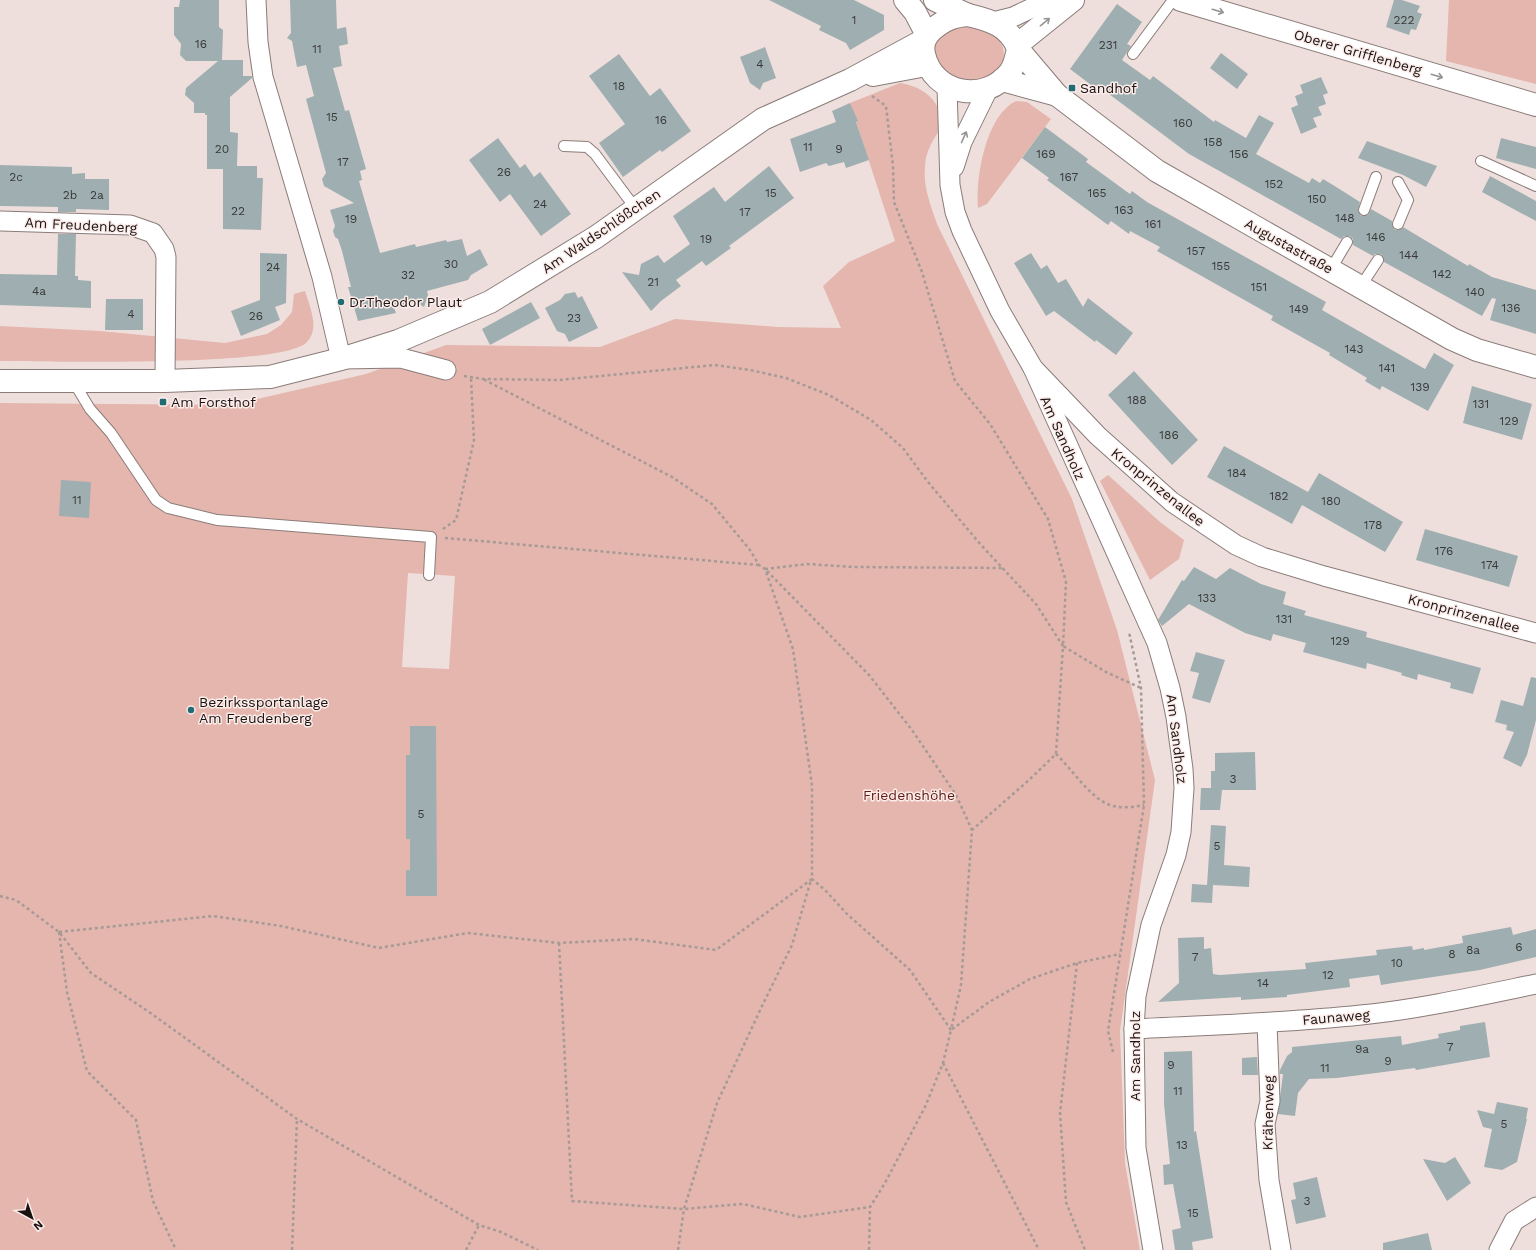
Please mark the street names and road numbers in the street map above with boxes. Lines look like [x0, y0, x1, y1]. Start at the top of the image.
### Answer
street label: Oberer Grifflenberg [1292, 26, 1424, 78]
street label: Am Waldschlößchen [539, 185, 663, 277]
street label: Am Freudenberg [24, 214, 138, 236]
street label: Augustastraße [1242, 215, 1336, 277]
street label: Am Sandholz [1037, 393, 1089, 483]
street label: Kronprinzenallee [1108, 444, 1208, 530]
street label: Kronprinzenallee [1406, 590, 1522, 636]
street label: Am Sandholz [1164, 693, 1190, 785]
street label: Faunaweg [1302, 1006, 1371, 1028]
street label: Am Sandholz [1127, 1011, 1143, 1101]
street label: Krähenweg [1259, 1075, 1277, 1151]

